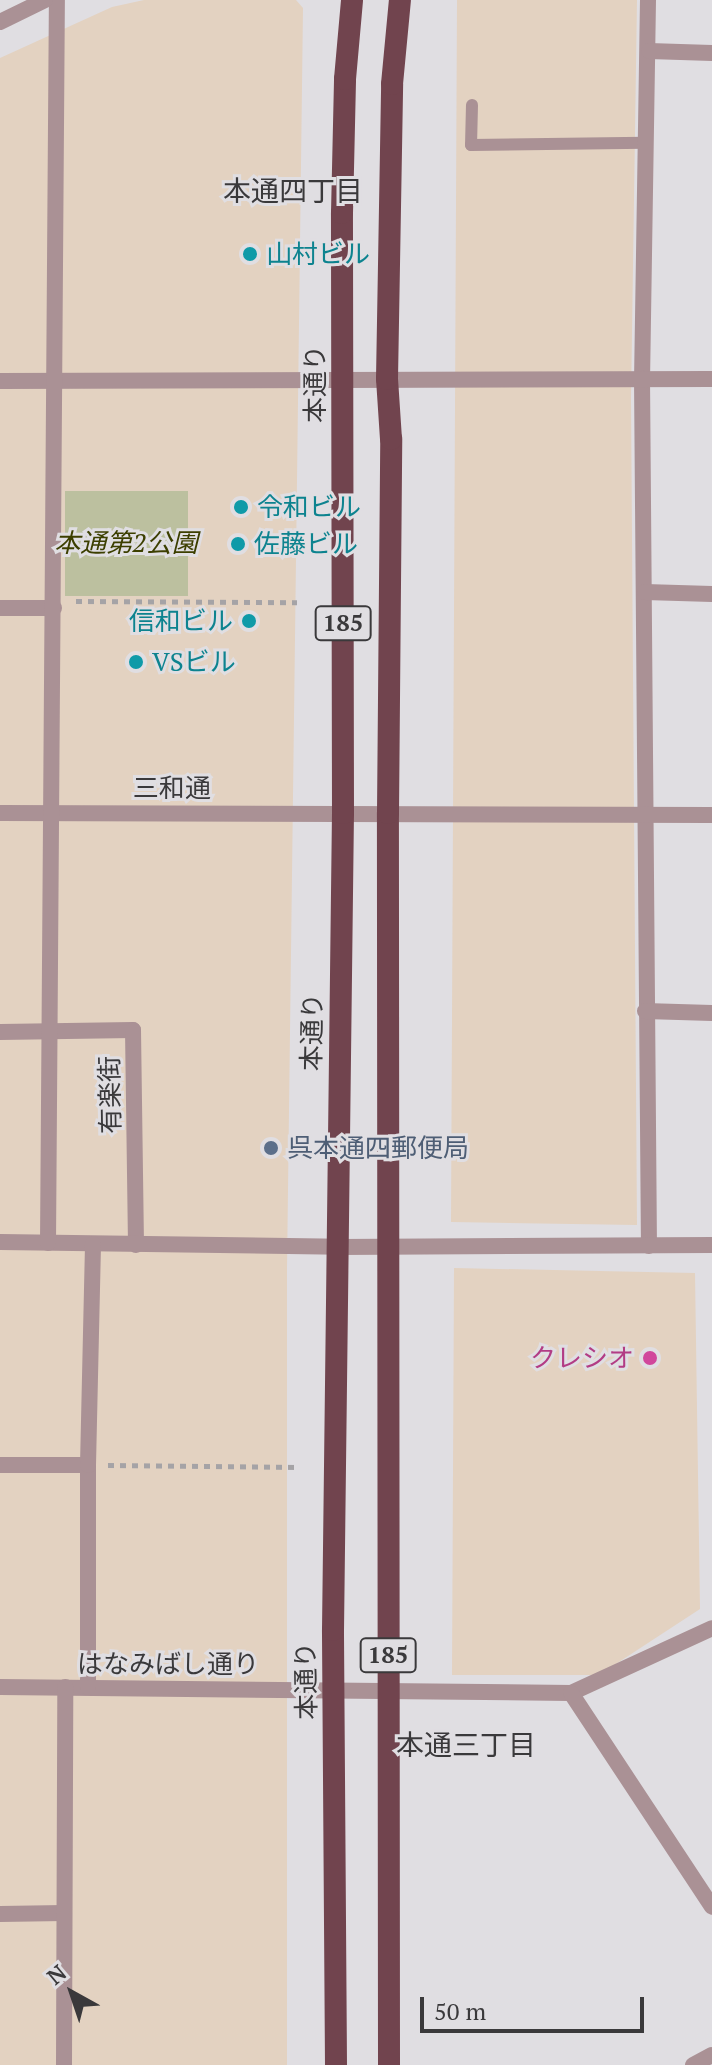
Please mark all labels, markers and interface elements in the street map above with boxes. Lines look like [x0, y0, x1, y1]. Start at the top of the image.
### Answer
district label: 本通四丁目 [223, 174, 363, 208]
place label: 山村ビル [266, 238, 370, 270]
marker: 山村ビル [241, 245, 259, 263]
street label: 本通り [299, 345, 331, 423]
place label: 令和ビル [257, 491, 361, 523]
marker: 令和ビル [232, 498, 250, 516]
park label: 本通第2公園 [54, 527, 198, 559]
place label: 佐藤ビル [254, 528, 358, 560]
marker: 佐藤ビル [229, 535, 247, 553]
road number: 185 [313, 603, 373, 643]
place label: 信和ビル [129, 605, 233, 637]
marker: 信和ビル [240, 612, 258, 630]
place label: VSビル [152, 646, 236, 678]
marker: VSビル [127, 653, 145, 671]
street label: 三和通 [133, 772, 211, 804]
street label: 本通り [296, 993, 328, 1071]
street label: 有楽街 [94, 1056, 126, 1134]
place label: 呉本通四郵便局 [287, 1132, 469, 1164]
marker: 呉本通四郵便局 [262, 1139, 280, 1157]
place label: クレシオ [530, 1342, 634, 1374]
marker: クレシオ [641, 1349, 659, 1367]
road number: 185 [358, 1635, 418, 1675]
street label: 本通り [290, 1642, 322, 1720]
street label: はなみばし通り [77, 1648, 259, 1680]
district label: 本通三丁目 [396, 1728, 536, 1762]
north arrow [32, 1953, 112, 2033]
text: N [41, 1958, 72, 1991]
scale bar [424, 1981, 648, 2031]
text: 50 m [434, 1995, 486, 2027]

